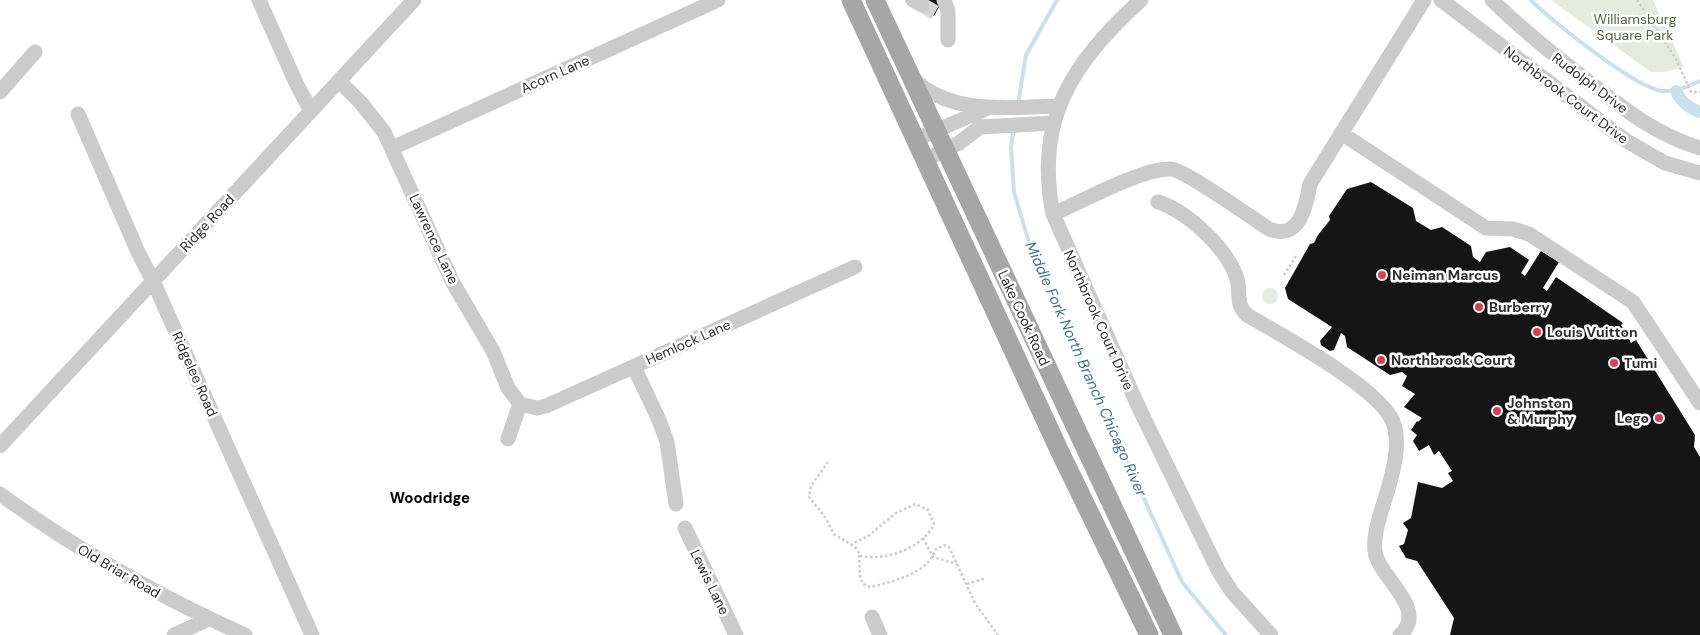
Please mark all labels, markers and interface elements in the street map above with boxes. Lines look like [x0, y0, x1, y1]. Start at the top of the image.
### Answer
park label: Williamsburg Square Park [1593, 10, 1677, 44]
street label: Northbrook Court Drive [1500, 42, 1632, 148]
street label: Rudolph Drive [1549, 49, 1631, 117]
street label: Acorn Lane [518, 51, 592, 97]
street label: Ridge Road [176, 190, 238, 256]
street label: Lawrence Lane [405, 191, 463, 287]
water label: Middle Fork North Branch Chicago River [1021, 238, 1152, 500]
street label: Northbrook Court Drive [1060, 247, 1138, 393]
place label: Neiman Marcus [1392, 266, 1499, 284]
street label: Lake Cook Road [994, 267, 1054, 369]
marker: Neiman Marcus [1376, 269, 1388, 281]
place label: Burberry [1489, 298, 1550, 316]
marker: Burberry [1473, 301, 1485, 313]
street label: Hemlock Lane [643, 315, 733, 369]
place label: Louis Vuitton [1547, 323, 1638, 341]
marker: Louis Vuitton [1531, 326, 1543, 338]
street label: Ridgelee Road [168, 329, 222, 419]
place label: Northbrook Court [1391, 351, 1513, 369]
marker: Northbrook Court [1375, 354, 1387, 366]
place label: Tumi [1624, 354, 1657, 372]
marker: Tumi [1608, 357, 1620, 369]
place label: Johnston & Murphy [1507, 394, 1575, 428]
marker: Johnston & Murphy [1491, 405, 1503, 417]
place label: Lego [1617, 409, 1649, 427]
marker: Lego [1653, 412, 1665, 424]
district label: Woodridge [390, 488, 470, 508]
street label: Old Briar Road [74, 540, 164, 602]
street label: Lewis Lane [686, 546, 734, 618]

